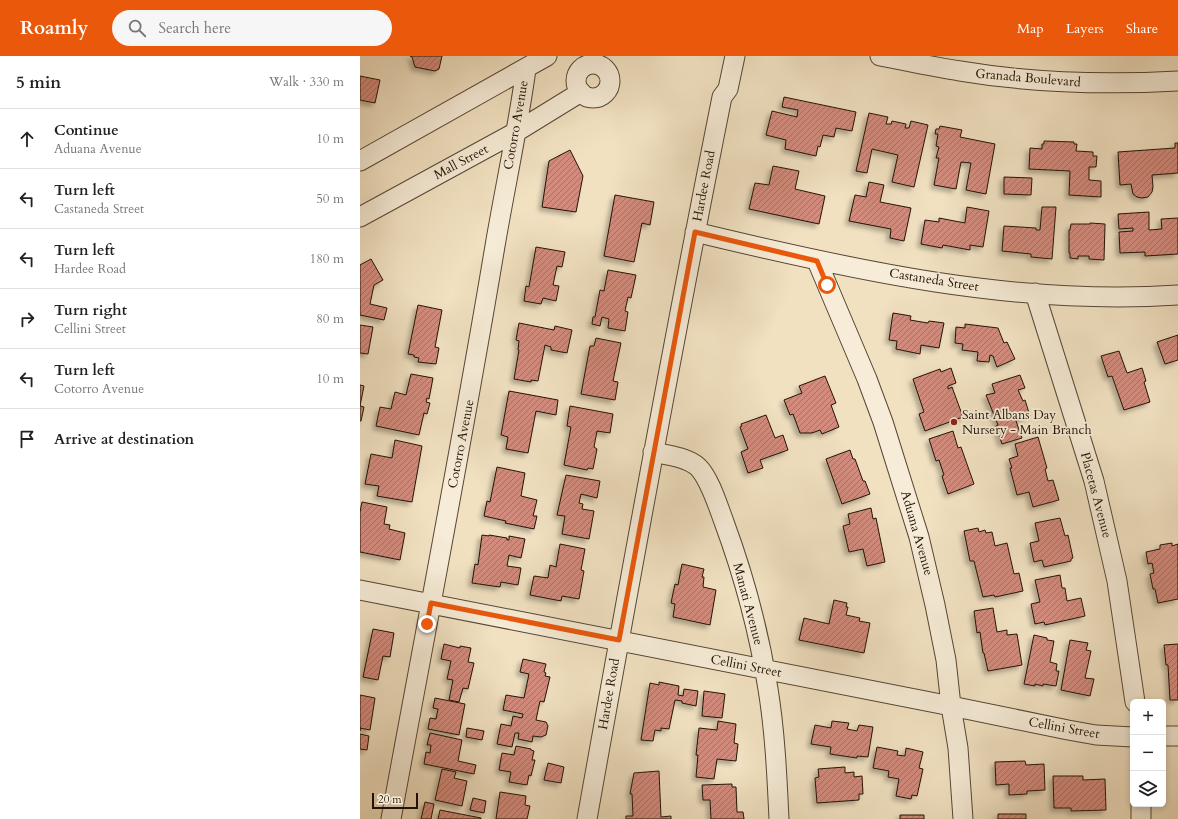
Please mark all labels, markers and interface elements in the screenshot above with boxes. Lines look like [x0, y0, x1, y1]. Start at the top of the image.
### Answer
search box [112, 10, 392, 46]
text: Roamly [20, 15, 88, 41]
icon: search [126, 17, 148, 39]
text: Search here [158, 18, 231, 38]
text: Map [1017, 19, 1044, 38]
text: Layers [1066, 19, 1104, 38]
text: Share [1126, 19, 1158, 38]
street label: Granada Boulevard [975, 64, 1082, 92]
text: 5 min [16, 71, 61, 94]
text: Walk · 330 m [269, 73, 344, 91]
street label: Cotorro Avenue [499, 79, 533, 171]
text: Continue [54, 120, 119, 140]
icon: ahead [16, 128, 38, 150]
text: 10 m [316, 130, 344, 148]
text: Aduana Avenue [54, 140, 142, 158]
street label: Mall Street [431, 140, 491, 184]
street label: Hardee Road [688, 149, 720, 223]
text: Turn left [54, 180, 115, 200]
icon: left [16, 188, 38, 210]
text: 50 m [316, 190, 344, 208]
text: Castaneda Street [54, 200, 144, 218]
text: Turn left [54, 240, 115, 260]
icon: left [16, 248, 38, 270]
text: 180 m [310, 250, 344, 268]
text: Hardee Road [54, 260, 126, 278]
street label: Castaneda Street [888, 264, 980, 296]
route start [818, 276, 836, 294]
text: Turn right [54, 300, 127, 320]
icon: right [16, 308, 38, 330]
text: 80 m [316, 310, 344, 328]
text: Cellini Street [54, 320, 126, 338]
text: Turn left [54, 360, 115, 380]
icon: left [16, 368, 38, 390]
text: 10 m [316, 370, 344, 388]
text: Cotorro Avenue [54, 380, 144, 398]
street label: Cotorro Avenue [444, 398, 478, 490]
place label: Saint Albans Day Nursery - Main Branch [962, 406, 1092, 439]
marker: Saint Albans Day Nursery - Main Branch [949, 417, 959, 427]
icon: arrive [16, 428, 38, 450]
text: Arrive at destination [54, 429, 194, 449]
street label: Placetas Avenue [1076, 450, 1116, 540]
street label: Aduana Avenue [896, 488, 938, 578]
street label: Manati Avenue [728, 561, 768, 647]
route end [418, 615, 436, 633]
street label: Cellini Street [709, 650, 783, 682]
street label: Hardee Road [594, 657, 624, 731]
map controls [1130, 699, 1166, 807]
button: + [1130, 699, 1166, 735]
street label: Cellini Street [1027, 713, 1101, 743]
button: − [1130, 735, 1166, 771]
button: layers [1130, 771, 1166, 807]
scale bar [372, 791, 418, 810]
text: 20 m [378, 792, 402, 807]

